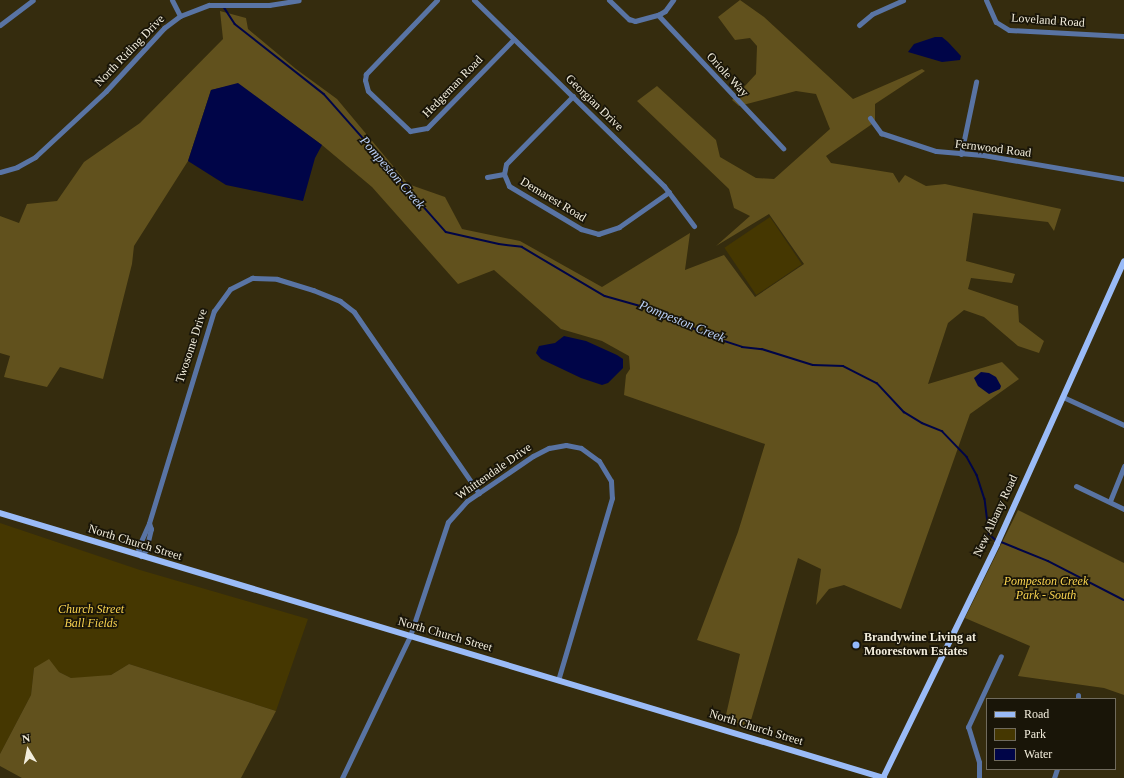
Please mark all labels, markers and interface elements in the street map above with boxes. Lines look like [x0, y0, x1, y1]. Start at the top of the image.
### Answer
street label: Loveland Road [1011, 11, 1085, 31]
street label: North Riding Drive [92, 12, 168, 90]
street label: Oriole Way [703, 50, 751, 100]
street label: Hedgeman Road [420, 53, 486, 121]
street label: Georgian Drive [562, 72, 626, 134]
water label: Pompeston Creek [356, 133, 428, 213]
street label: Fernwood Road [954, 137, 1032, 161]
street label: Demarest Road [517, 175, 589, 225]
water label: Pompeston Creek [637, 298, 727, 346]
street label: Twosome Drive [173, 307, 211, 385]
street label: Whittendale Drive [453, 441, 535, 503]
street label: New Albany Road [971, 472, 1021, 560]
street label: North Church Street [86, 522, 184, 564]
park label: Pompeston Creek Park - South [1004, 575, 1088, 603]
park label: Church Street Ball Fields [58, 603, 124, 631]
street label: North Church Street [396, 615, 494, 655]
place label: Brandywine Living at Moorestown Estates [864, 631, 976, 659]
marker: Brandywine Living at Moorestown Estates [851, 640, 861, 650]
legend [986, 698, 1116, 770]
street label: North Church Street [707, 707, 805, 749]
text: Road [1024, 707, 1049, 721]
text: Park [1024, 727, 1046, 741]
north arrow [8, 730, 48, 770]
text: N [21, 732, 31, 745]
text: Water [1024, 747, 1052, 761]

